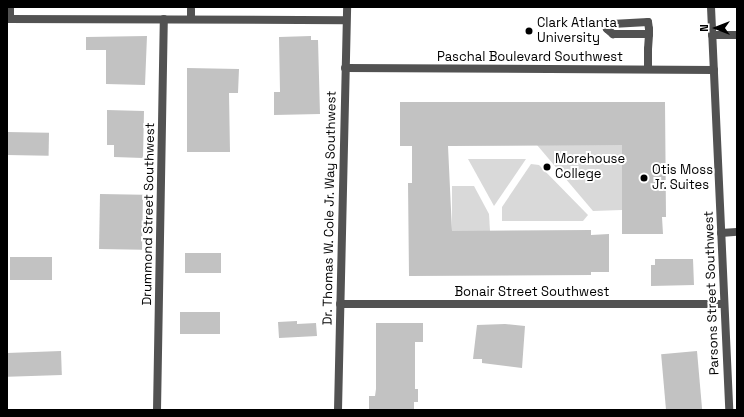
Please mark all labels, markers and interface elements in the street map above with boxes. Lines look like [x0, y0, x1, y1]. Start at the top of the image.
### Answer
north arrow [696, 8, 736, 48]
place label: Clark Atlanta University [537, 16, 617, 47]
text: N [697, 24, 711, 32]
marker: Clark Atlanta University [524, 26, 534, 36]
street label: Paschal Boulevard Southwest [437, 49, 623, 65]
street label: Dr. Thomas W. Cole Jr. Way Southwest [320, 90, 340, 326]
street label: Drummond Street Southwest [140, 122, 158, 306]
place label: Morehouse College [555, 152, 625, 183]
marker: Morehouse College [542, 162, 552, 172]
place label: Otis Moss Jr. Suites [652, 163, 713, 194]
marker: Otis Moss Jr. Suites [639, 173, 649, 183]
street label: Parsons Street Southwest [701, 211, 723, 375]
street label: Bonair Street Southwest [454, 284, 610, 300]

